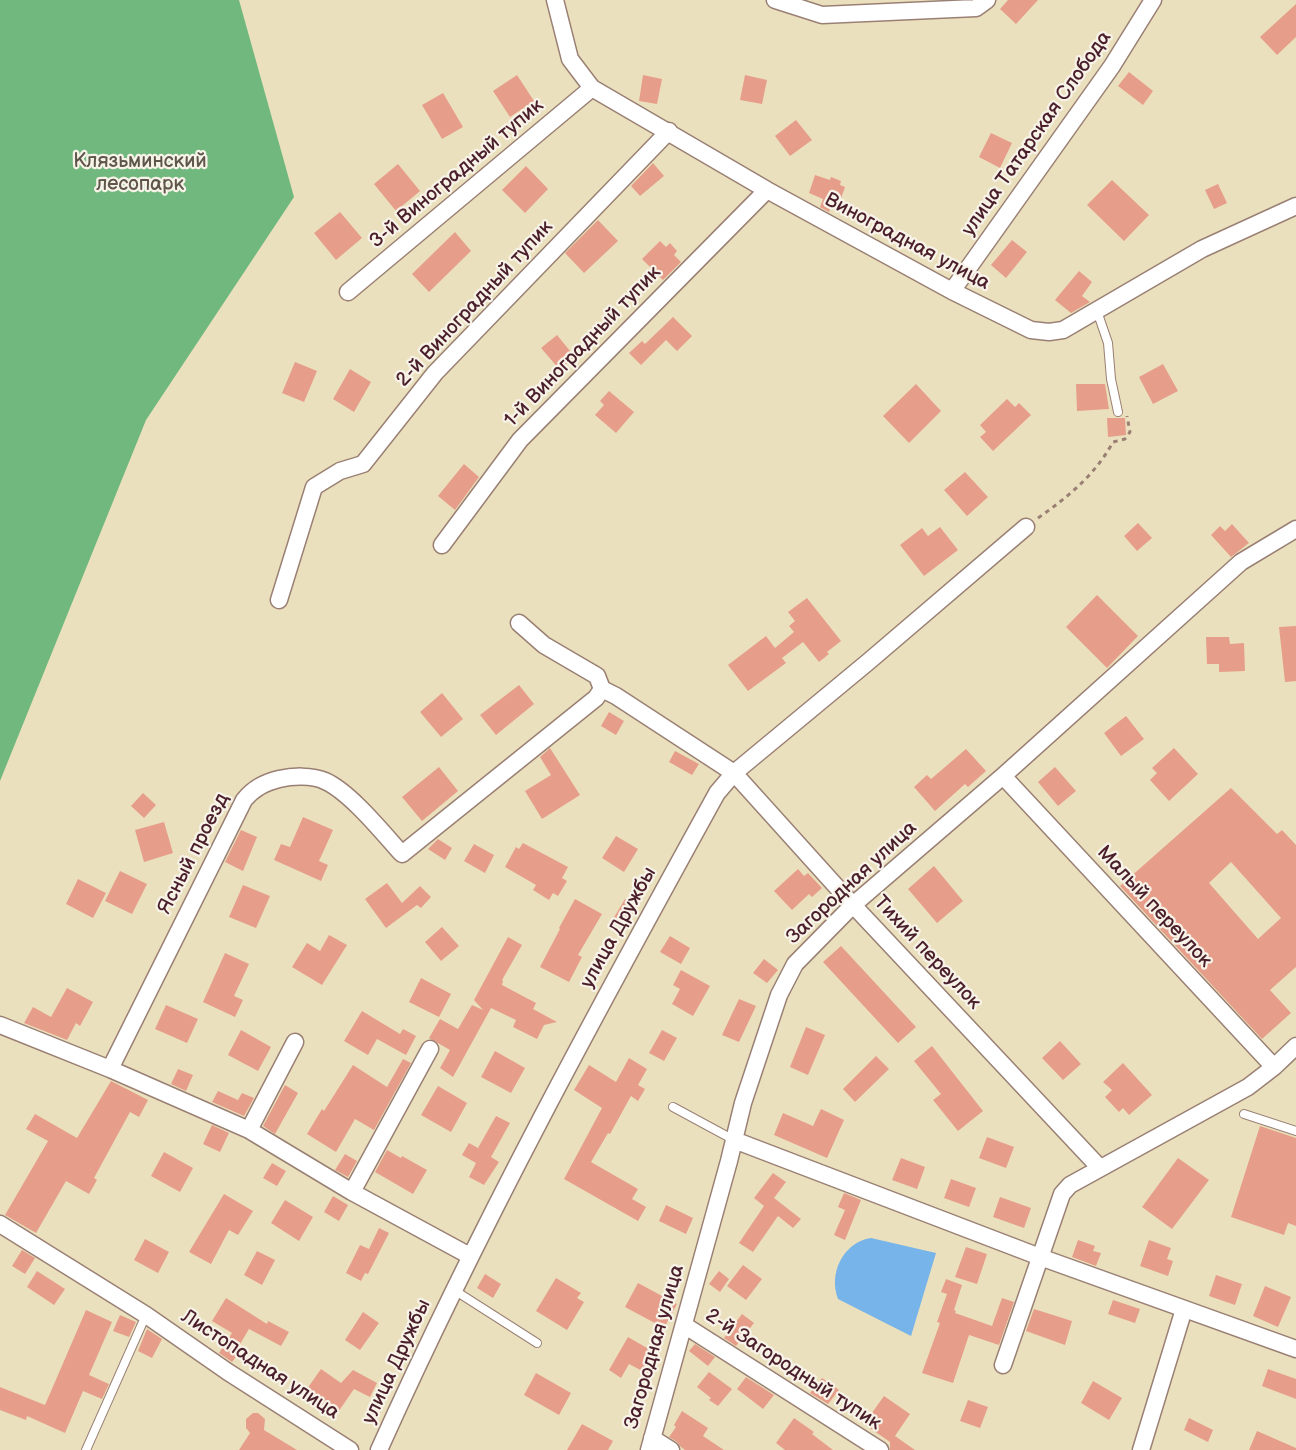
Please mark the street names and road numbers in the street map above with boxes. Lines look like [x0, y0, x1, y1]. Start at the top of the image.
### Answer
street label: улица Татарская Слобода [957, 27, 1117, 241]
street label: 3-й Виноградный тупик [365, 94, 549, 254]
street label: Виноградная улица [820, 188, 994, 296]
street label: 2-й Виноградный тупик [392, 216, 558, 392]
street label: 1-й Виноградный тупик [500, 261, 666, 433]
street label: Ясный проезд [153, 789, 235, 919]
street label: Загородная улица [782, 816, 922, 950]
street label: Малый переулок [1091, 841, 1217, 973]
street label: улица Дружбы [576, 863, 662, 993]
street label: Тихий переулок [868, 891, 986, 1015]
street label: Загородная улица [620, 1262, 690, 1432]
street label: улица Дружбы [358, 1296, 436, 1428]
street label: 2-й Загородный тупик [701, 1304, 885, 1436]
street label: Листопадная улица [176, 1305, 344, 1425]

